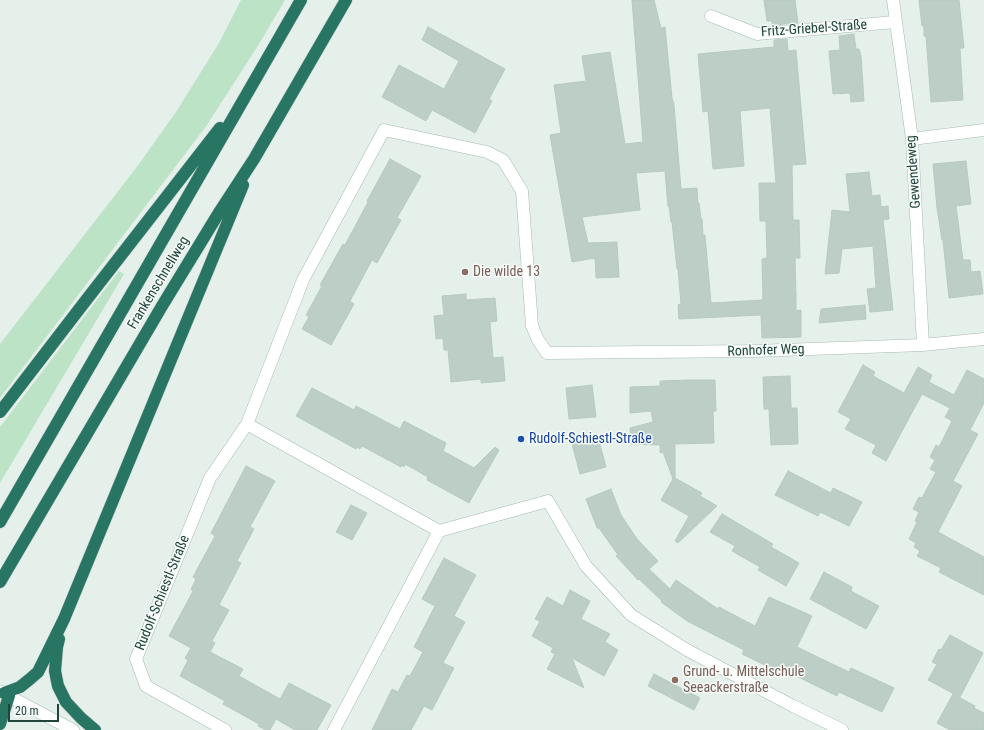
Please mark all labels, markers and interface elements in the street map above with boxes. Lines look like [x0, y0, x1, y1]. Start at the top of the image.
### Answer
street label: Fritz-Griebel-Straße [760, 17, 868, 41]
street label: Gewendeweg [903, 135, 925, 209]
street label: Frankenschnellweg [125, 233, 193, 333]
place label: Die wilde 13 [473, 264, 540, 280]
marker: Die wilde 13 [460, 267, 470, 277]
street label: Ronhofer Weg [727, 341, 805, 361]
place label: Rudolf-Schiestl-Straße [529, 431, 652, 447]
marker: Rudolf-Schiestl-Straße [516, 434, 526, 444]
street label: Rudolf-Schiestl-Straße [132, 533, 194, 653]
place label: Grund- u. Mittelschule Seeackerstraße [683, 664, 804, 696]
marker: Grund- u. Mittelschule Seeackerstraße [670, 675, 680, 685]
scale bar [10, 696, 61, 722]
text: 20 m [15, 704, 39, 718]

